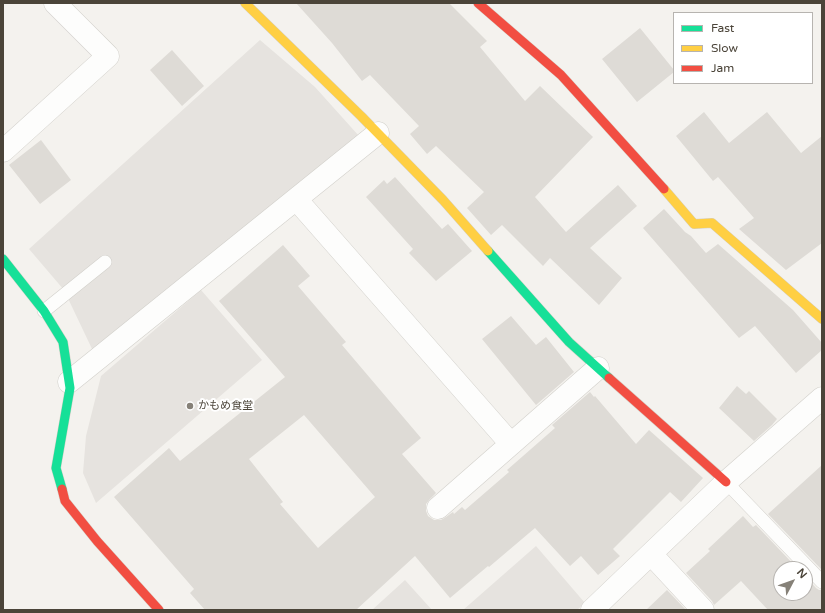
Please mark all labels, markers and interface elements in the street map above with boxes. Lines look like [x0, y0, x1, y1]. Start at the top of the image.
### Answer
legend [673, 12, 813, 84]
text: Fast [711, 21, 734, 35]
text: Slow [711, 41, 738, 55]
text: Jam [711, 61, 734, 75]
place label: かもめ食堂 [198, 399, 253, 413]
marker: かもめ食堂 [185, 401, 195, 411]
north arrow [773, 561, 813, 601]
text: N [794, 566, 809, 581]

